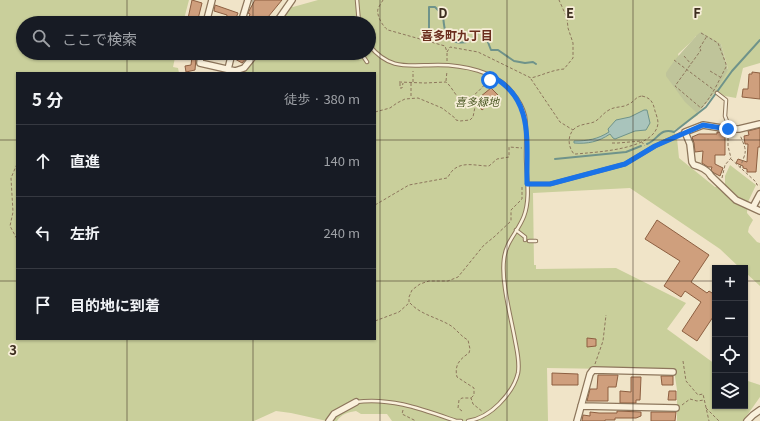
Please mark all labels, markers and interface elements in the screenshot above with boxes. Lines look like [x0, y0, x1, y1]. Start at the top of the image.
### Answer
text: D [438, 3, 448, 22]
text: E [566, 3, 574, 22]
text: F [693, 3, 701, 22]
search box [16, 16, 376, 60]
district label: 喜多町九丁目 [421, 26, 493, 43]
icon: search [30, 27, 52, 49]
text: ここで検索 [62, 28, 137, 49]
route start [481, 71, 499, 89]
text: 5 分 [32, 86, 63, 111]
text: 徒歩 · 380 m [284, 89, 360, 108]
park label: 喜多緑地 [455, 93, 500, 109]
route end [719, 120, 737, 138]
icon: ahead [32, 150, 54, 172]
text: 直進 [70, 150, 100, 171]
text: 140 m [323, 151, 360, 170]
icon: left [32, 222, 54, 244]
text: 左折 [70, 222, 100, 243]
text: 240 m [323, 223, 360, 242]
map controls [712, 265, 748, 409]
button: + [712, 265, 748, 301]
icon: arrive [32, 294, 54, 316]
text: 目的地に到着 [70, 294, 160, 315]
button: − [712, 301, 748, 337]
button: locate [712, 337, 748, 373]
text: 3 [9, 340, 17, 359]
button: layers [712, 373, 748, 409]

